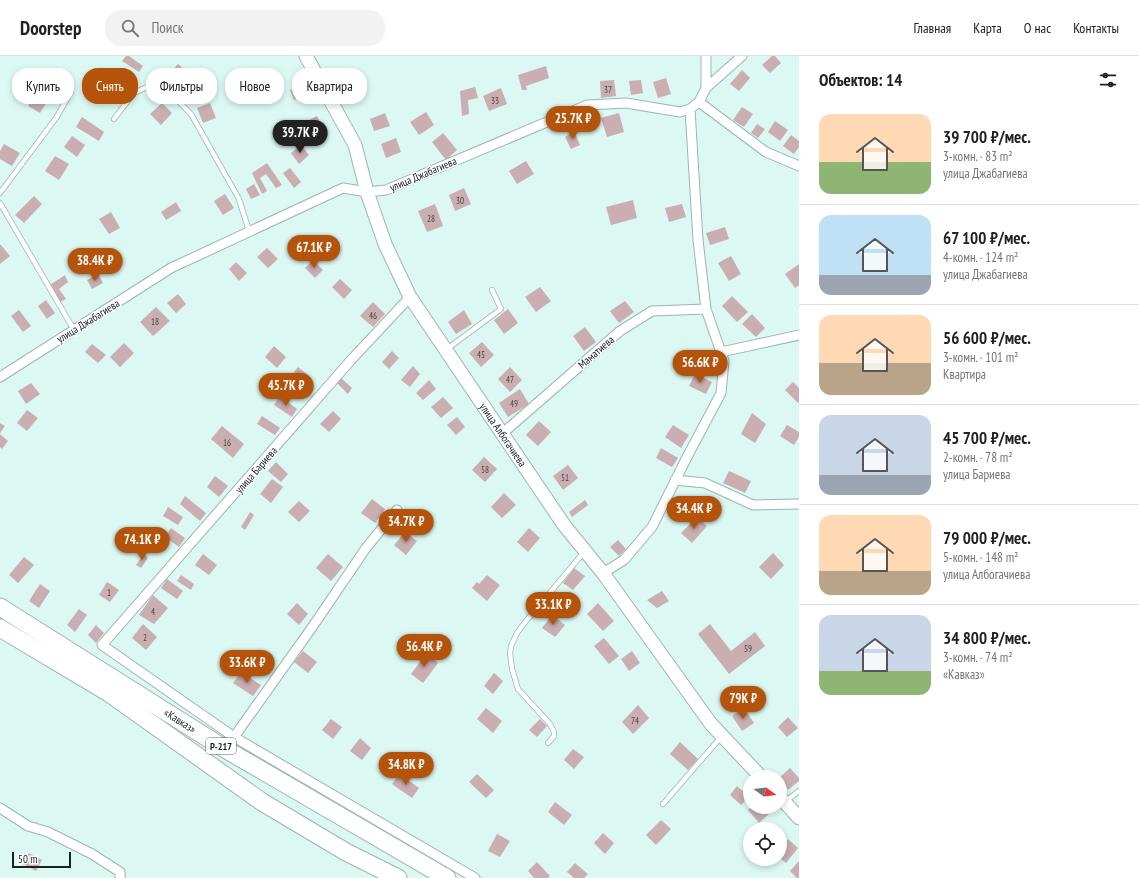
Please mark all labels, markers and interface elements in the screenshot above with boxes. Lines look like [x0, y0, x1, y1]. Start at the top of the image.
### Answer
search box [105, 10, 385, 46]
text: Doorstep [20, 16, 81, 40]
icon: search [119, 17, 141, 39]
text: Поиск [151, 18, 184, 37]
text: Главная [913, 19, 951, 37]
text: Карта [973, 19, 1002, 37]
text: О нас [1024, 19, 1051, 37]
text: Контакты [1073, 19, 1119, 37]
chip: Купить [12, 68, 74, 104]
chip: Снять [82, 68, 138, 104]
chip: Фильтры [146, 68, 217, 104]
chip: Новое [225, 68, 284, 104]
chip: Квартира [292, 68, 367, 104]
text: Объектов: 14 [819, 69, 902, 91]
icon: filters [1097, 69, 1119, 91]
house number: 37 [604, 84, 612, 95]
house number: 33 [491, 95, 499, 106]
pin: 25.7K ₽ [536, 106, 610, 140]
text: 25.7K ₽ [555, 110, 591, 127]
pin: 39.7K ₽ [263, 120, 337, 154]
text: 39.7K ₽ [282, 124, 318, 141]
text: 39 700 ₽/мес. [943, 126, 1031, 148]
icon: home [851, 130, 899, 178]
text: 3-комн. · 83 m² [943, 148, 1013, 165]
street label: улица Джабагиева [387, 154, 459, 194]
text: улица Джабагиева [943, 165, 1028, 182]
house number: 30 [456, 195, 464, 206]
house number: 28 [427, 213, 435, 224]
text: 67 100 ₽/мес. [943, 227, 1030, 249]
icon: home [851, 231, 899, 279]
pin: 67.1K ₽ [277, 235, 351, 269]
text: 67.1K ₽ [296, 239, 332, 256]
pin: 38.4K ₽ [58, 248, 132, 282]
text: 4-комн. · 124 m² [943, 249, 1018, 266]
text: 38.4K ₽ [77, 252, 113, 269]
text: улица Джабагиева [943, 266, 1028, 283]
street label: улица Джабагиева [54, 296, 122, 346]
house number: 46 [369, 310, 377, 321]
house number: 18 [151, 316, 159, 327]
text: 56 600 ₽/мес. [943, 327, 1031, 349]
icon: home [851, 331, 899, 379]
street label: Маматиева [575, 333, 617, 371]
house number: 45 [477, 349, 485, 360]
text: 3-комн. · 101 m² [943, 349, 1018, 366]
pin: 56.6K ₽ [663, 350, 737, 384]
text: 56.6K ₽ [682, 354, 718, 371]
text: Квартира [943, 366, 986, 383]
pin: 45.7K ₽ [249, 373, 323, 407]
house number: 47 [506, 374, 514, 385]
text: 45.7K ₽ [268, 377, 304, 394]
house number: 49 [510, 398, 518, 409]
street label: улица Албогачиева [477, 400, 530, 469]
text: 45 700 ₽/мес. [943, 427, 1031, 449]
icon: home [851, 431, 899, 479]
house number: 16 [223, 437, 231, 448]
street label: улица Бариева [232, 444, 280, 496]
text: 2-комн. · 78 m² [943, 449, 1013, 466]
house number: 58 [481, 464, 489, 475]
text: улица Бариева [943, 466, 1011, 483]
house number: 51 [561, 472, 569, 483]
pin: 34.4K ₽ [657, 496, 731, 530]
text: 34.4K ₽ [676, 500, 712, 517]
pin: 34.7K ₽ [369, 509, 443, 543]
text: 34.7K ₽ [388, 513, 424, 530]
pin: 74.1K ₽ [105, 527, 179, 561]
text: 79 000 ₽/мес. [943, 527, 1031, 549]
text: 74.1K ₽ [124, 531, 160, 548]
icon: home [851, 531, 899, 579]
text: 5-комн. · 148 m² [943, 549, 1018, 566]
text: улица Албогачиева [943, 566, 1030, 583]
house number: 1 [107, 587, 111, 598]
pin: 33.1K ₽ [516, 592, 590, 626]
text: 33.1K ₽ [535, 596, 571, 613]
house number: 4 [151, 606, 155, 617]
text: 34 800 ₽/мес. [943, 627, 1031, 649]
icon: home [851, 631, 899, 679]
house number: 2 [143, 632, 147, 643]
pin: 56.4K ₽ [387, 634, 461, 668]
text: 56.4K ₽ [406, 638, 442, 655]
house number: 59 [744, 643, 752, 654]
text: 3-комн. · 74 m² [943, 649, 1013, 666]
pin: 33.6K ₽ [210, 650, 284, 684]
text: 33.6K ₽ [229, 654, 265, 671]
text: «Кавказ» [943, 666, 985, 683]
pin: 79K ₽ [715, 686, 771, 720]
text: 79K ₽ [729, 690, 757, 707]
street label: «Кавказ» [161, 705, 199, 736]
house number: 74 [631, 715, 639, 726]
road number: Р-217 [206, 738, 236, 754]
pin: 34.8K ₽ [369, 752, 443, 786]
text: 34.8K ₽ [388, 756, 424, 773]
north arrow [743, 770, 787, 814]
map controls [743, 770, 787, 866]
button: locate [743, 822, 787, 866]
scale bar [12, 850, 71, 869]
text: 50 m [18, 852, 37, 866]

